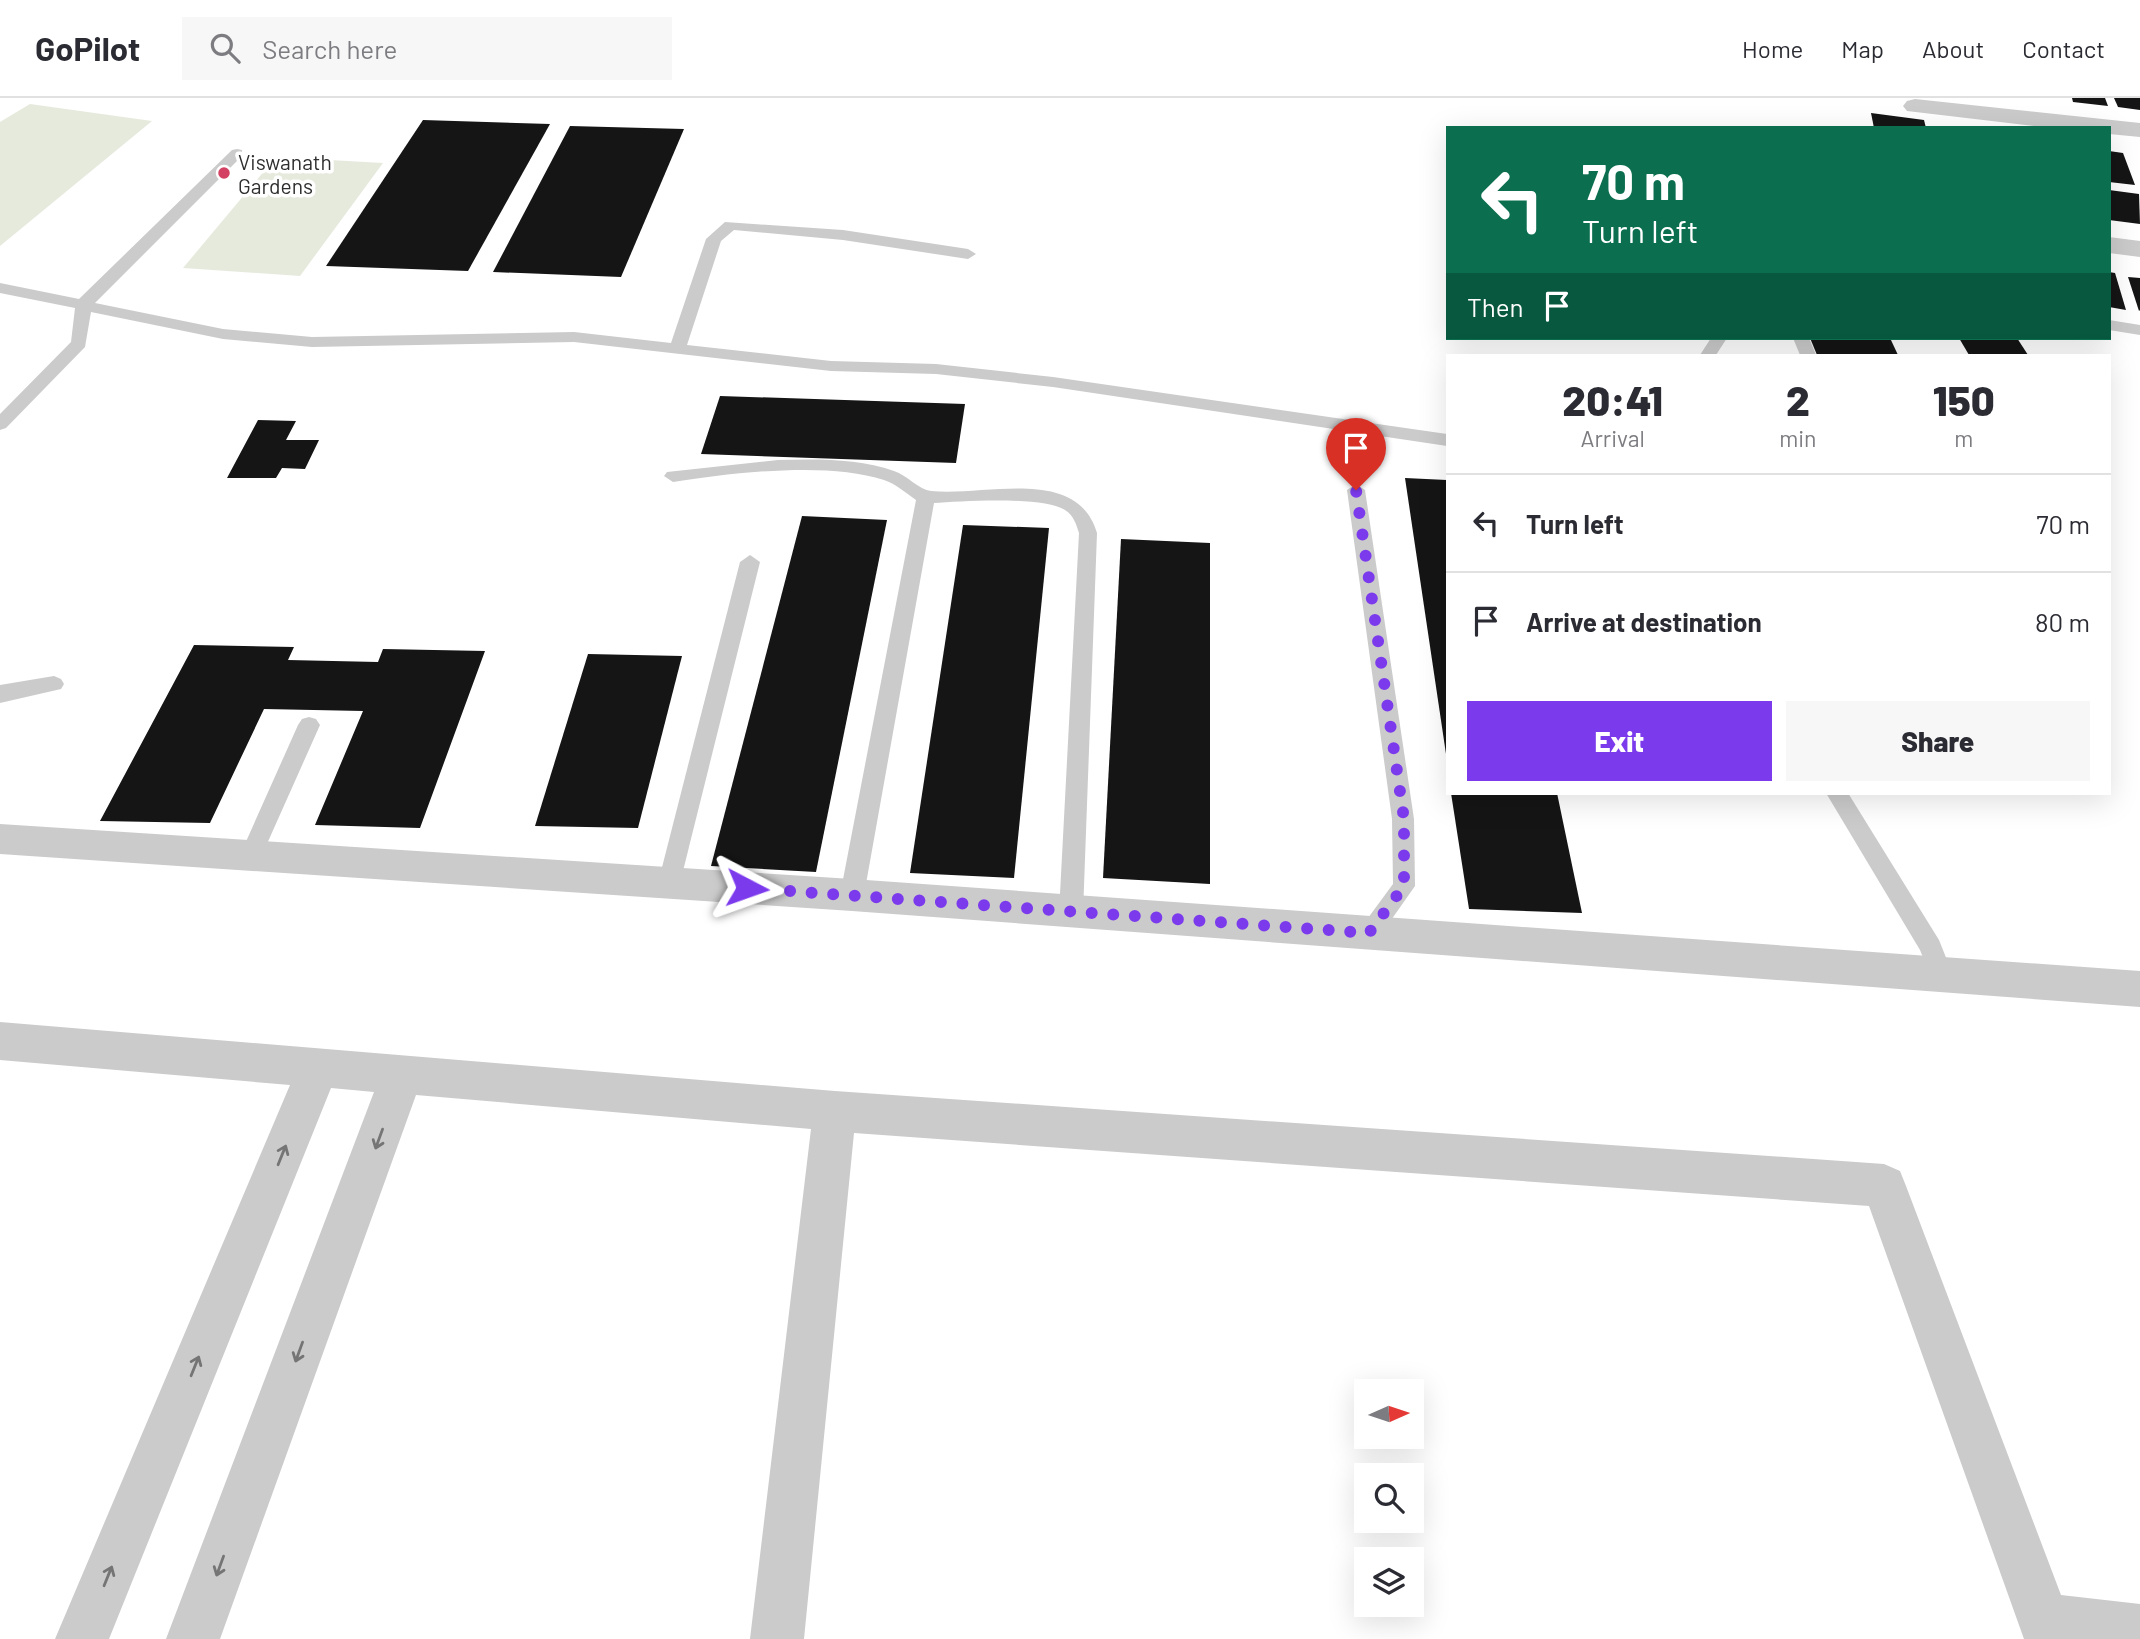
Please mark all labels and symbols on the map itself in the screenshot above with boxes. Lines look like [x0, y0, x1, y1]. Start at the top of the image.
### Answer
place label: Viswanath Gardens [238, 149, 332, 198]
marker: Viswanath Gardens [216, 165, 232, 181]
pin [1326, 418, 1386, 490]
position arrow [710, 851, 784, 925]
one-way arrow [371, 1128, 384, 1150]
one-way arrow [276, 1145, 289, 1167]
one-way arrow [292, 1341, 305, 1363]
one-way arrow [189, 1355, 202, 1377]
north arrow [1354, 1379, 1424, 1449]
one-way arrow [213, 1554, 225, 1576]
one-way arrow [102, 1566, 115, 1587]

